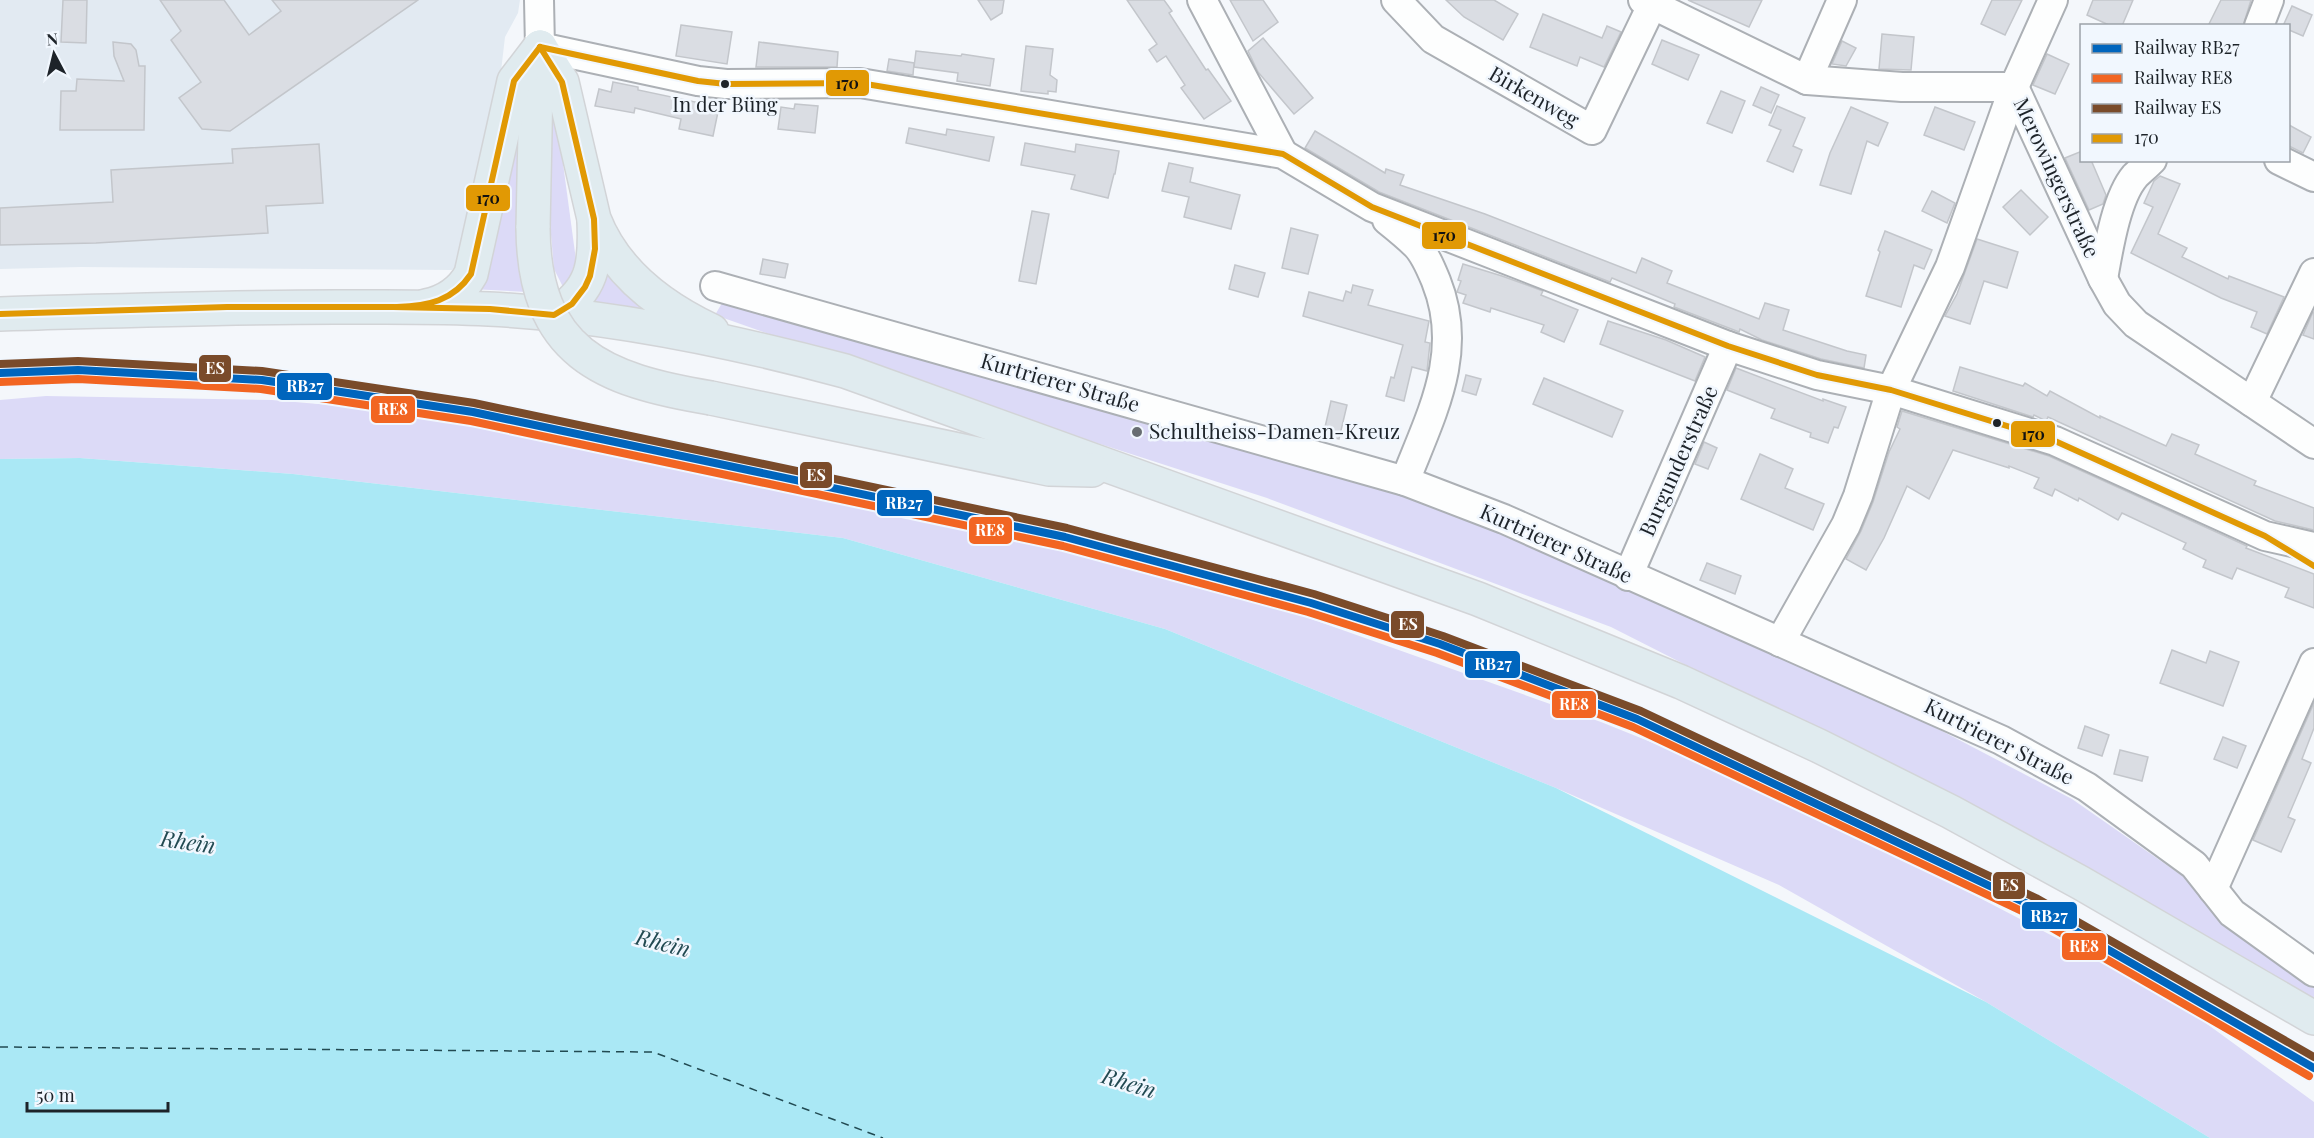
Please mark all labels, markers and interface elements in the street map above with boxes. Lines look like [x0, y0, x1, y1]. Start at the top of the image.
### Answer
north arrow [24, 24, 84, 84]
legend [2080, 24, 2290, 162]
text: N [45, 27, 60, 50]
text: Railway RB27 [2134, 35, 2240, 59]
street label: Birkenweg [1485, 58, 1585, 132]
text: Railway RE8 [2134, 65, 2233, 89]
line badge: 170 [825, 69, 870, 97]
text: 170 [835, 72, 859, 93]
marker: In der Büng [719, 78, 731, 90]
place label: In der Büng [672, 90, 778, 117]
street label: Merowingerstraße [2008, 92, 2107, 262]
text: Railway ES [2134, 95, 2221, 119]
text: 170 [2134, 125, 2159, 149]
line badge: 170 [465, 184, 511, 212]
text: 170 [476, 187, 500, 208]
line badge: 170 [1421, 221, 1467, 250]
text: 170 [1432, 224, 1456, 245]
street label: Kurtrierer Straße [978, 345, 1143, 417]
line badge: ES [198, 354, 232, 383]
text: ES [205, 357, 225, 378]
line badge: RB27 [276, 372, 333, 401]
text: RB27 [286, 375, 324, 396]
street label: Burgunderstraße [1631, 380, 1723, 540]
line badge: RE8 [370, 395, 416, 424]
text: RE8 [378, 398, 408, 419]
place label: Schultheiss-Damen-Kreuz [1149, 416, 1400, 444]
unlabelled marker [1991, 417, 2003, 429]
line badge: 170 [2010, 420, 2056, 448]
text: 170 [2021, 423, 2045, 444]
marker: Schultheiss-Damen-Kreuz [1130, 425, 1144, 439]
line badge: ES [799, 461, 833, 489]
text: ES [806, 464, 826, 485]
line badge: RB27 [876, 489, 933, 517]
text: RB27 [885, 492, 923, 513]
street label: Kurtrierer Straße [1476, 496, 1637, 588]
line badge: RE8 [968, 516, 1013, 545]
text: RE8 [975, 519, 1005, 540]
line badge: ES [1390, 610, 1425, 639]
text: ES [1398, 613, 1418, 634]
line badge: RB27 [1464, 650, 1521, 679]
text: RB27 [1474, 653, 1512, 674]
line badge: RE8 [1551, 690, 1597, 719]
street label: Kurtrierer Straße [1920, 691, 2079, 790]
text: RE8 [1559, 693, 1589, 714]
water label: Rhein [158, 822, 218, 860]
line badge: ES [1992, 871, 2026, 900]
text: ES [1999, 874, 2019, 895]
line badge: RB27 [2021, 901, 2078, 930]
text: RB27 [2030, 905, 2068, 926]
water label: Rhein [632, 921, 694, 963]
line badge: RE8 [2061, 932, 2107, 961]
text: RE8 [2069, 935, 2099, 956]
water label: Rhein [1098, 1059, 1160, 1104]
scale bar [27, 1075, 168, 1113]
text: 50 m [36, 1083, 75, 1107]

